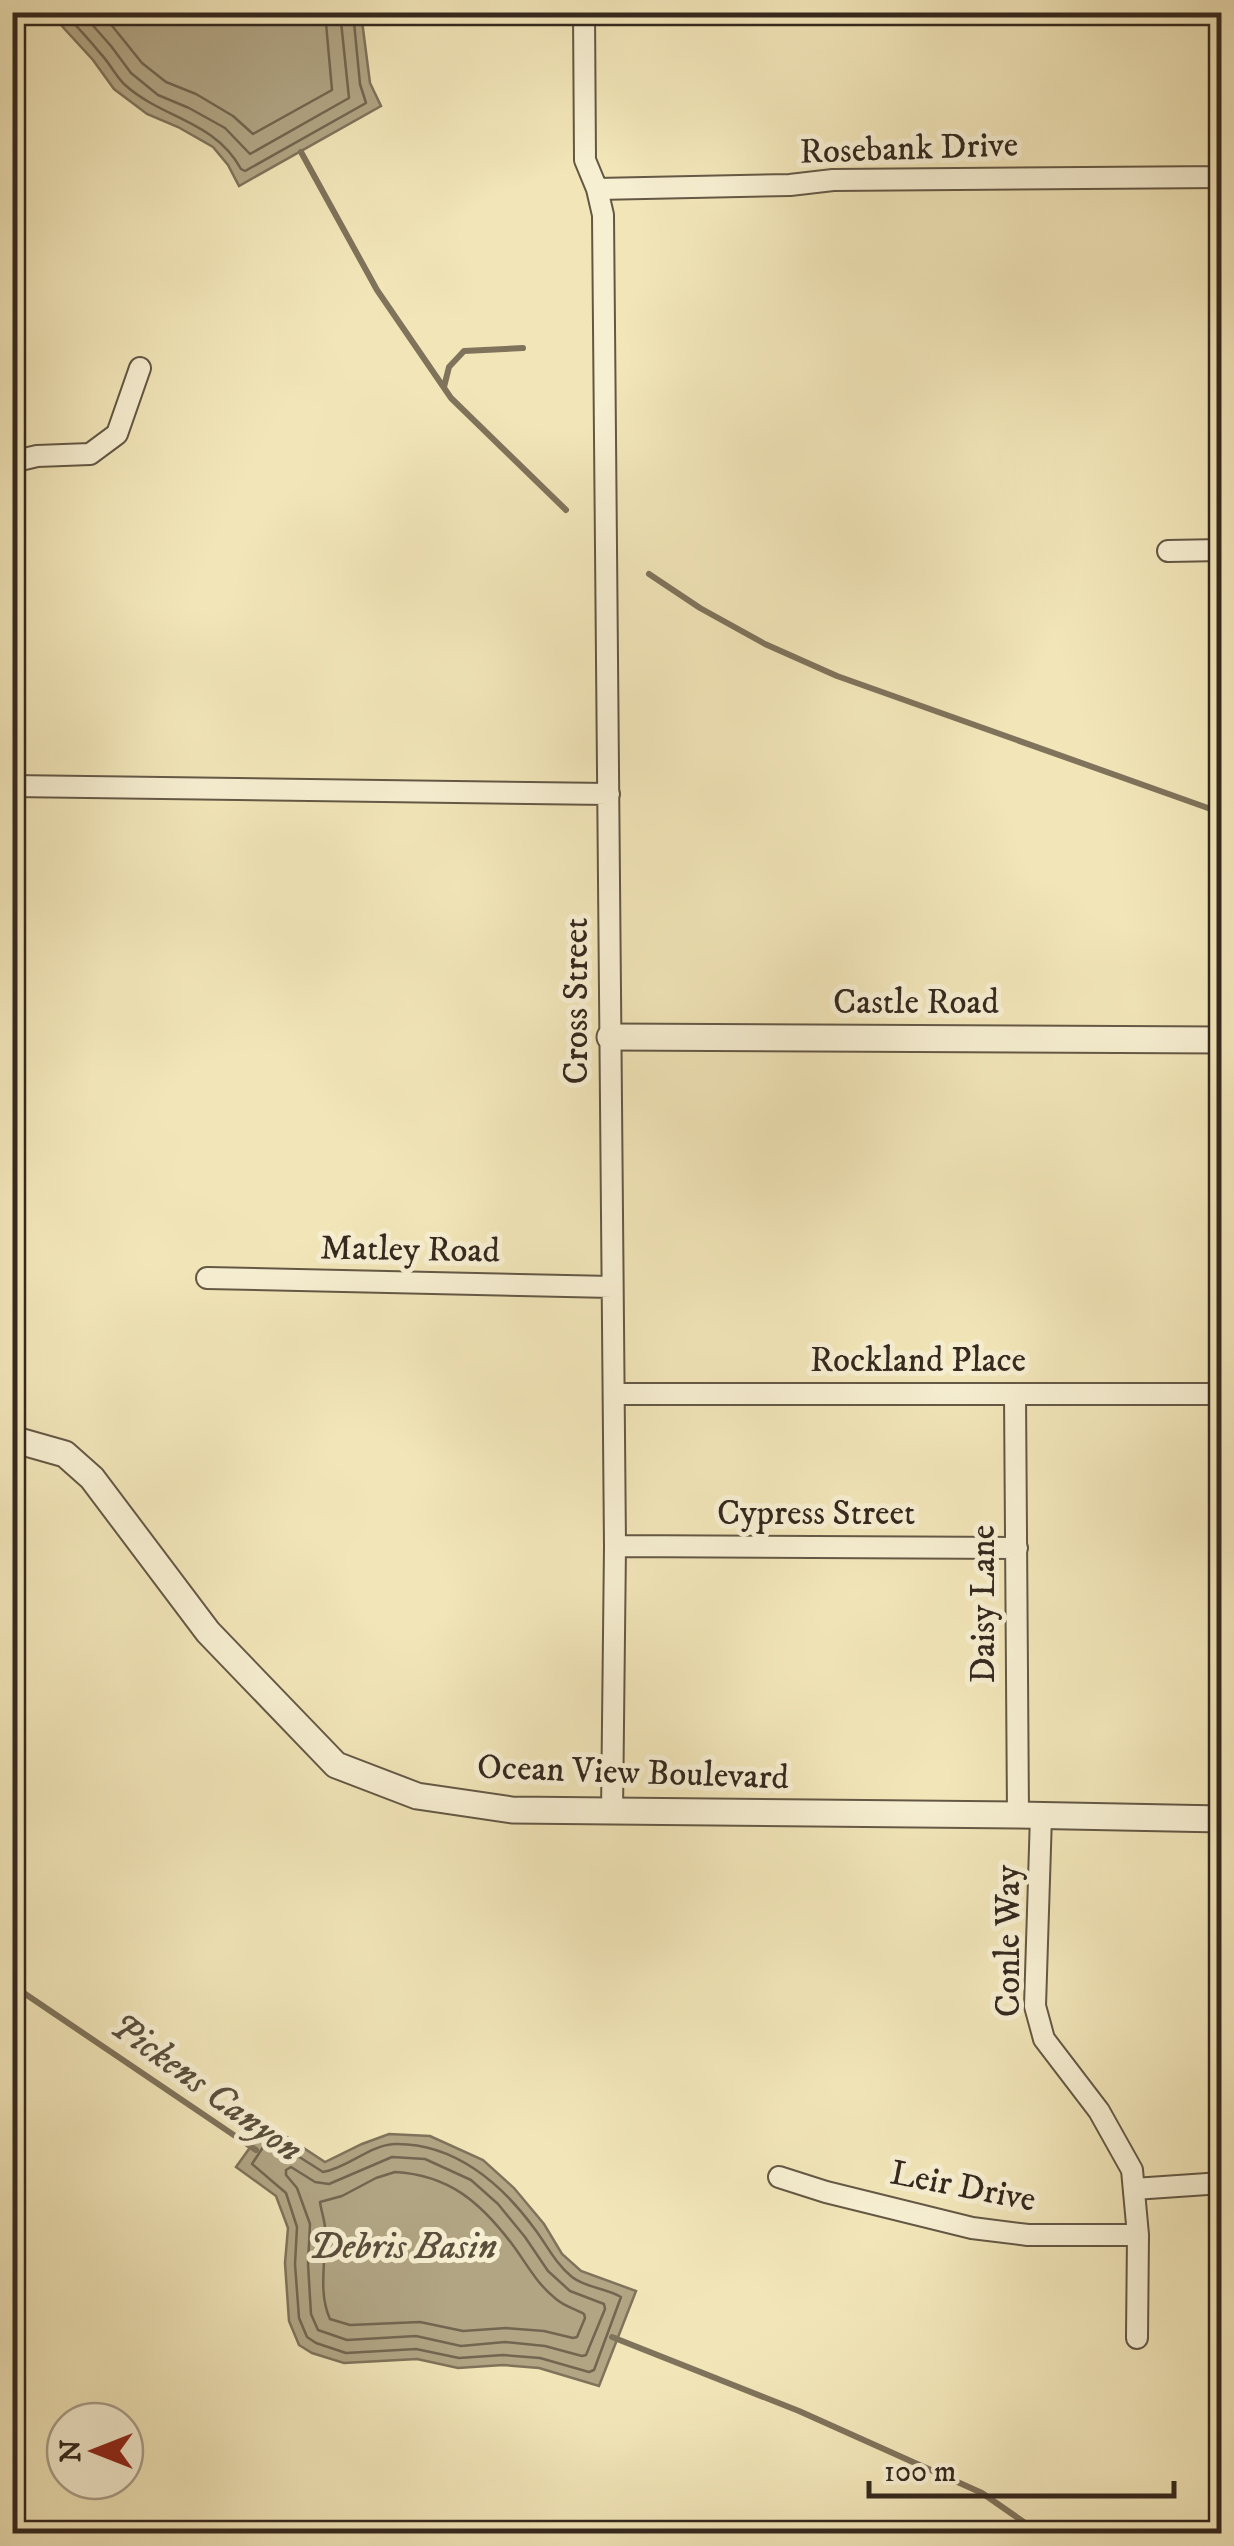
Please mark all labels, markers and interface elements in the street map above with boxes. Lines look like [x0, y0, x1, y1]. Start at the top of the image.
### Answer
street label: Rosebank Drive [799, 123, 1019, 175]
street label: Cross Street [555, 918, 599, 1084]
street label: Castle Road [833, 981, 999, 1025]
street label: Matley Road [320, 1226, 501, 1274]
street label: Rockland Place [810, 1339, 1026, 1383]
street label: Cypress Street [717, 1492, 915, 1536]
street label: Daisy Lane [962, 1525, 1006, 1683]
street label: Ocean View Boulevard [476, 1746, 790, 1800]
street label: Conle Way [987, 1865, 1031, 2017]
water label: Pickens Canyon [100, 2002, 312, 2174]
street label: Leir Drive [887, 2151, 1039, 2223]
water label: Debris Basin [309, 2223, 497, 2271]
north arrow [45, 2401, 145, 2501]
scale bar [869, 2436, 1174, 2498]
text: N [54, 2439, 89, 2462]
text: 100 m [884, 2454, 956, 2491]

